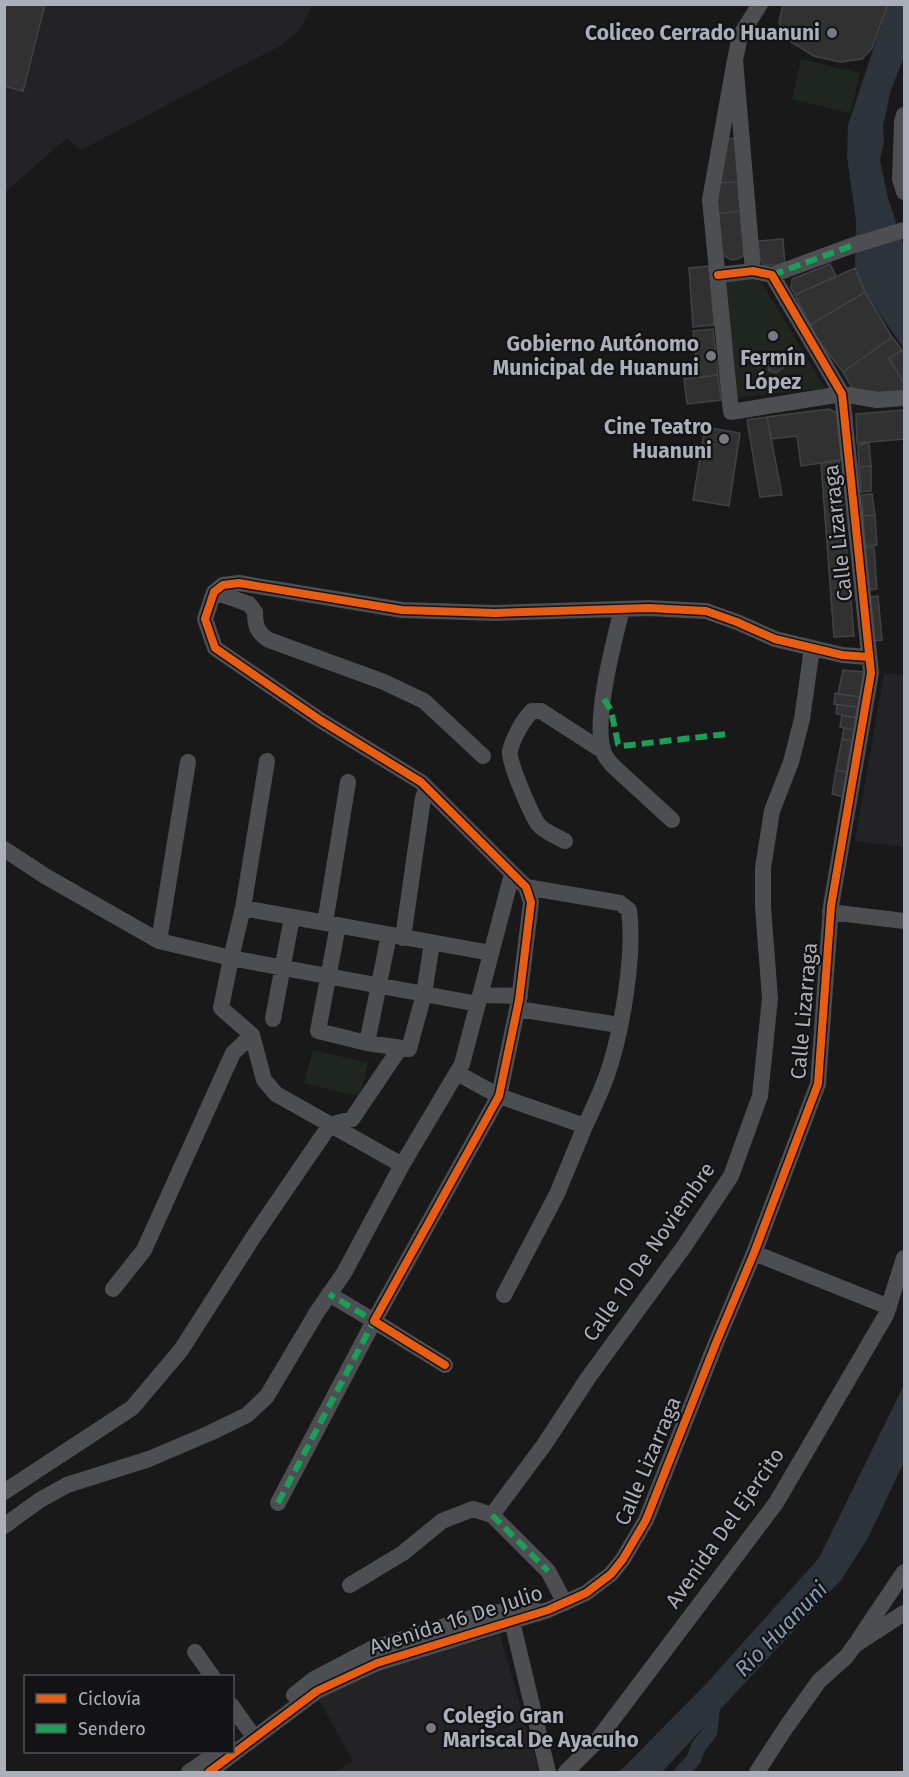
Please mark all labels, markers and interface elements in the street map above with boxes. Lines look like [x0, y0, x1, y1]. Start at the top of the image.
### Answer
place label: Coliceo Cerrado Huanuni [585, 20, 820, 46]
marker: Coliceo Cerrado Huanuni [825, 26, 839, 40]
marker: Fermín López [766, 329, 780, 343]
place label: Gobierno Autónomo Municipal de Huanuni [493, 331, 699, 381]
place label: Fermín López [740, 345, 806, 395]
marker: Gobierno Autónomo Municipal de Huanuni [704, 349, 718, 363]
place label: Cine Teatro Huanuni [604, 414, 712, 464]
marker: Cine Teatro Huanuni [717, 432, 731, 446]
street label: Calle Lizarraga [818, 463, 858, 603]
street label: Calle Lizarraga [785, 941, 823, 1081]
street label: Calle 10 De Noviembre [577, 1158, 721, 1346]
street label: Calle Lizarraga [609, 1393, 687, 1529]
street label: Avenida Del Ejercito [660, 1443, 790, 1613]
water label: Río Huanuni [729, 1576, 833, 1682]
street label: Avenida 16 De Julio [366, 1580, 546, 1660]
legend [24, 1675, 234, 1753]
text: Ciclovía [78, 1688, 141, 1710]
place label: Colegio Gran Mariscal De Ayacuho [443, 1703, 639, 1753]
text: Sendero [78, 1718, 146, 1740]
marker: Colegio Gran Mariscal De Ayacuho [424, 1721, 438, 1735]

